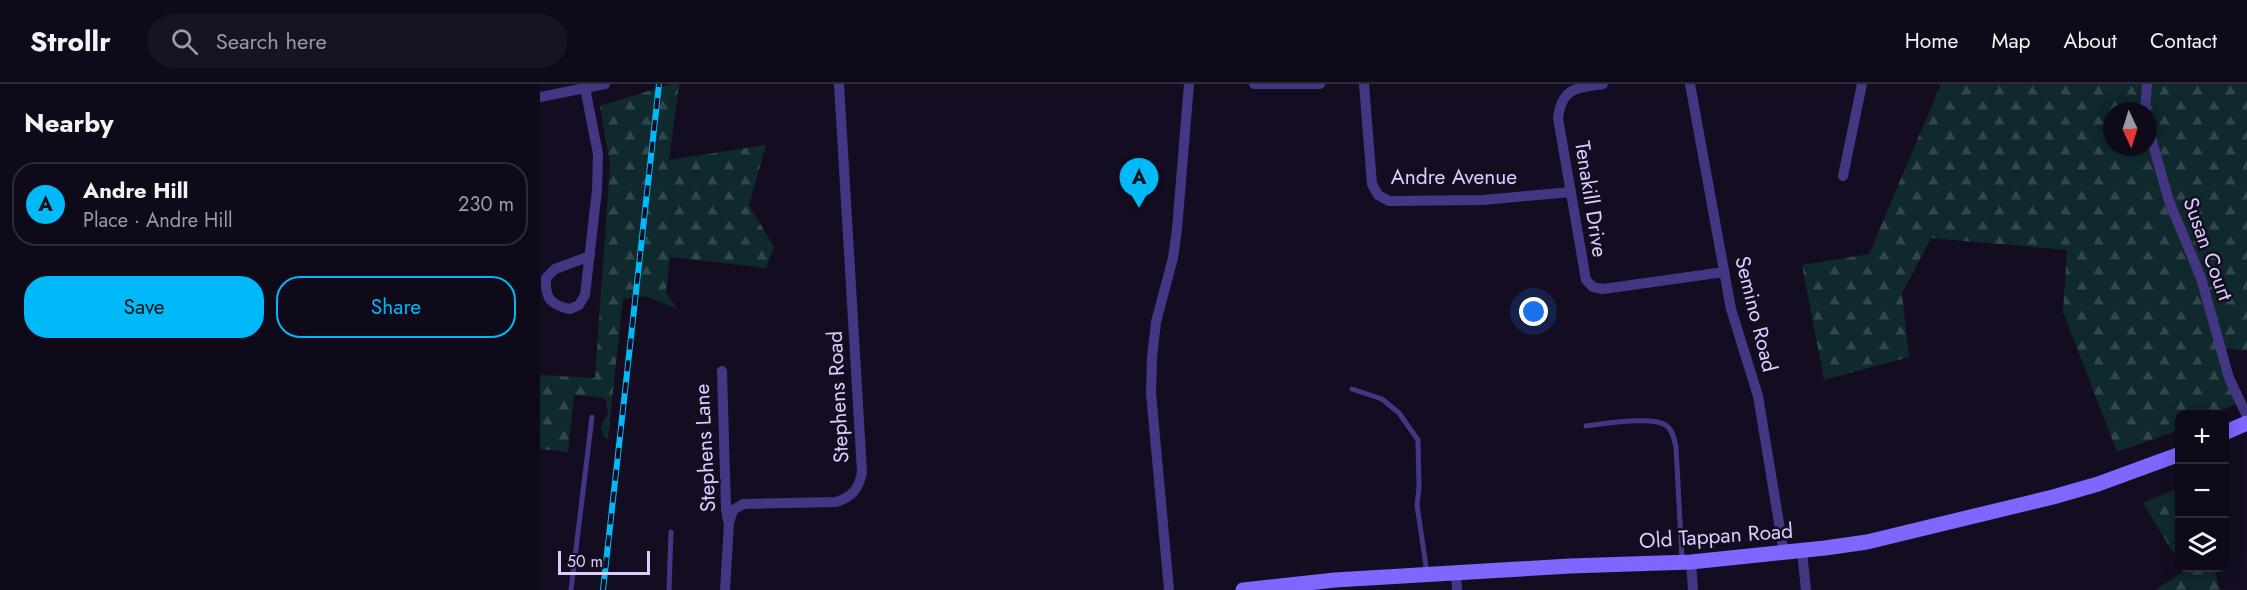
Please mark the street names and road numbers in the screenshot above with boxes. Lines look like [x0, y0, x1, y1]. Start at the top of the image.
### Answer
street label: Tenakill Drive [1567, 139, 1615, 259]
street label: Andre Avenue [1391, 162, 1517, 192]
street label: Susan Court [2176, 193, 2240, 305]
street label: Semino Road [1727, 253, 1785, 375]
street label: Stephens Road [820, 330, 856, 464]
street label: Stephens Lane [687, 383, 723, 513]
street label: Old Tappan Road [1638, 516, 1794, 556]

